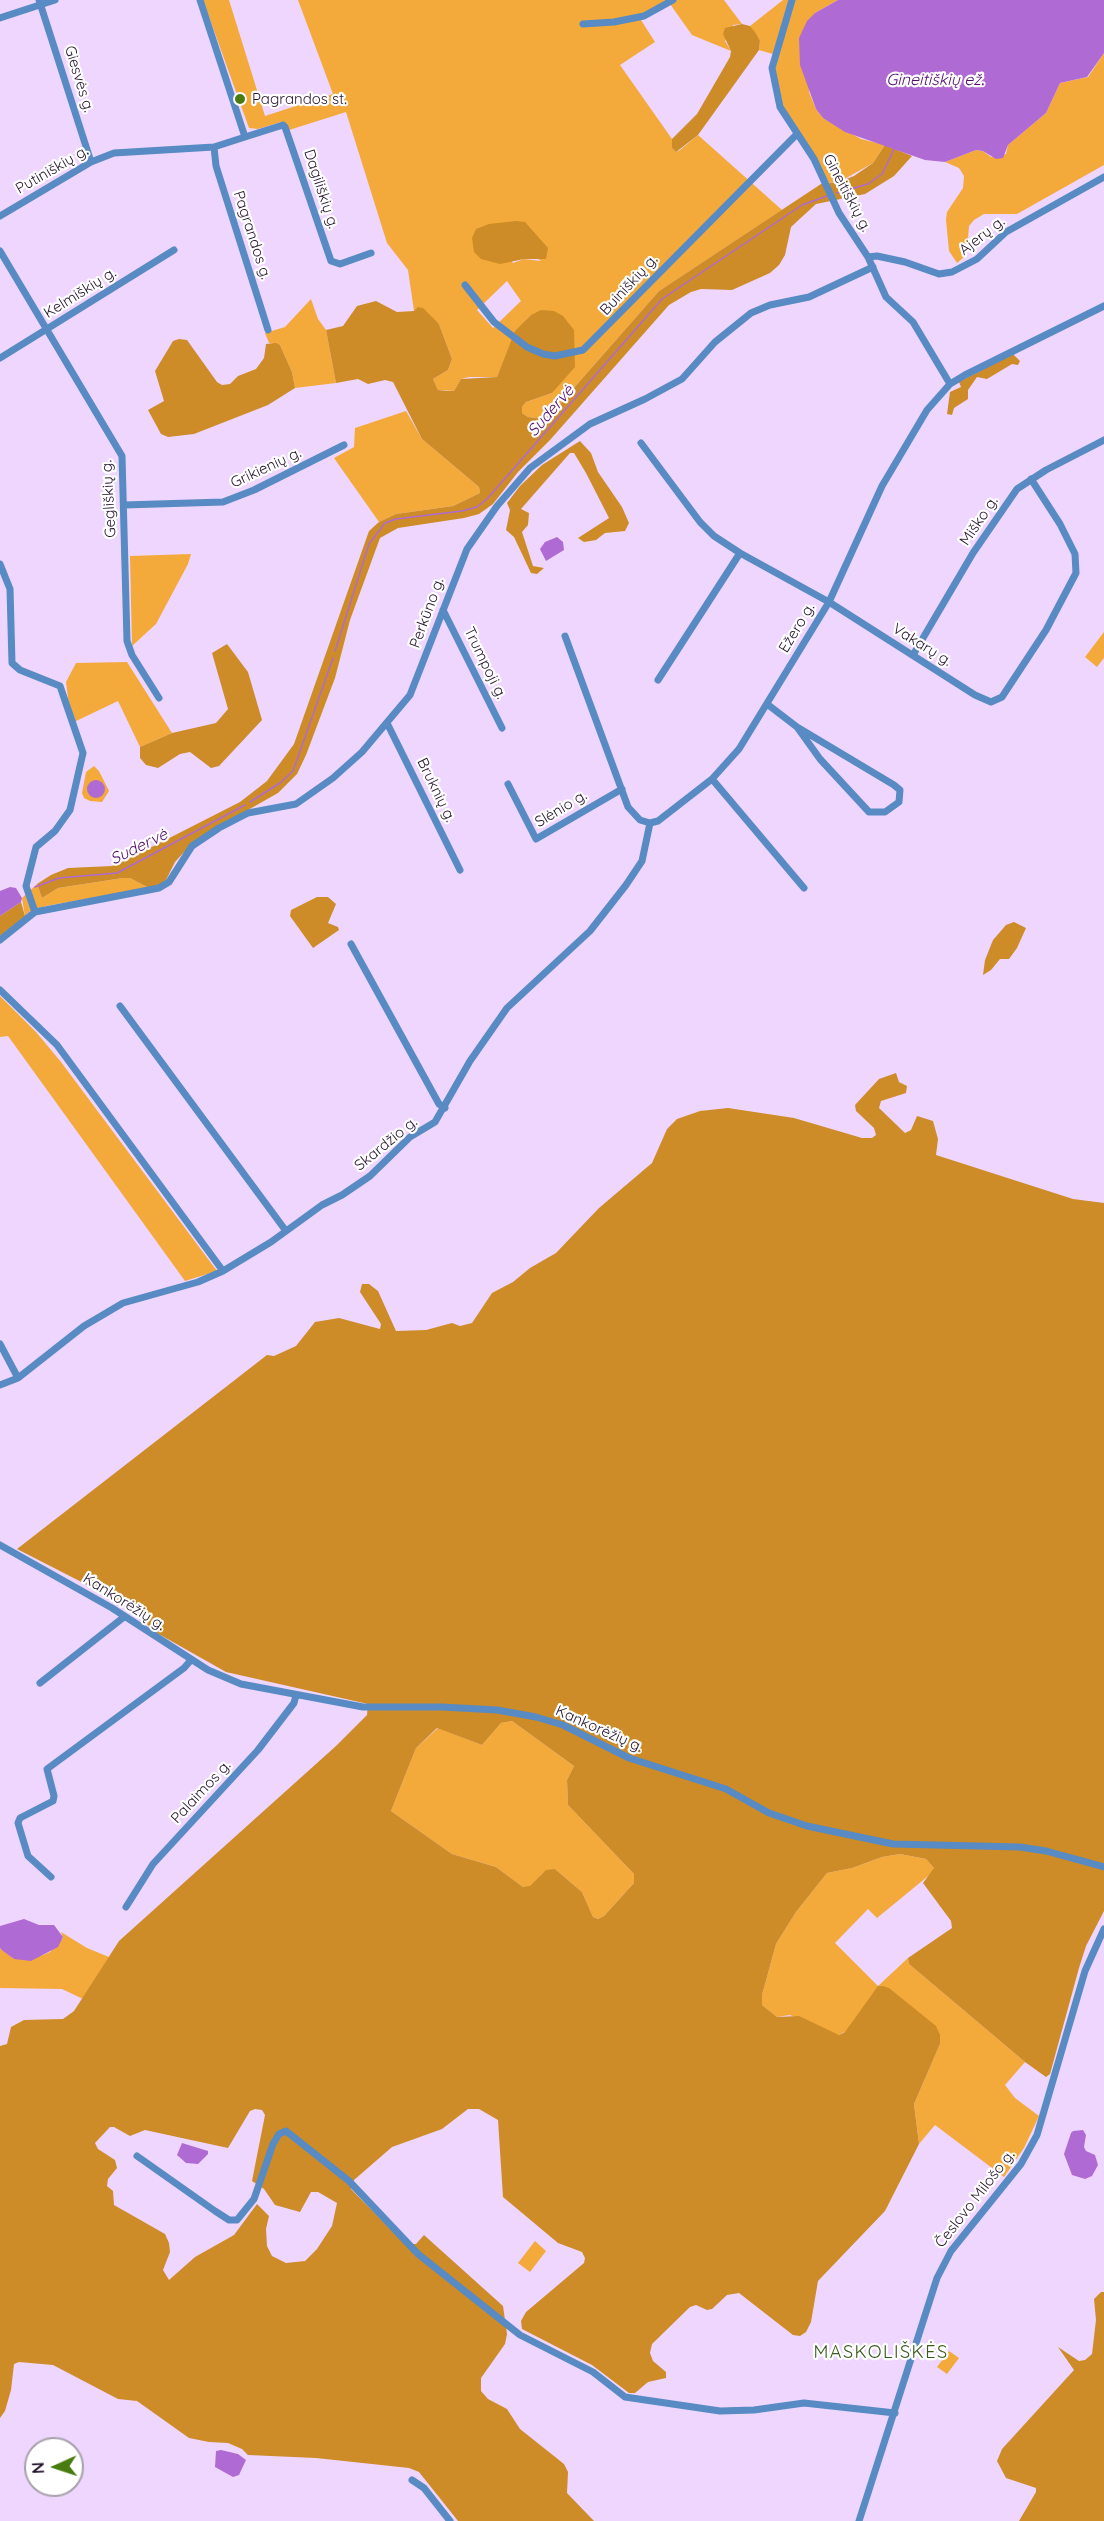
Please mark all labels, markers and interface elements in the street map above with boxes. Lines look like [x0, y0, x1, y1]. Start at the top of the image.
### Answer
street label: Giesvės g. [60, 44, 98, 114]
water label: Gineitiškių ež. [886, 70, 984, 90]
place label: Pagrandos st. [252, 90, 347, 108]
marker: Pagrandos st. [233, 92, 247, 106]
street label: Putiniškių g. [13, 142, 91, 198]
street label: Dagiliškių g. [300, 147, 342, 231]
street label: Gineitiškių g. [819, 151, 875, 235]
street label: Pagrandos g. [229, 188, 275, 282]
street label: Ajerų g. [956, 213, 1008, 259]
street label: Buiniškių g. [596, 251, 662, 319]
street label: Kelmiškių g. [41, 264, 119, 322]
water label: Sudervė [524, 382, 578, 440]
street label: Grikienių g. [228, 444, 304, 492]
street label: Gegliškių g. [98, 460, 120, 538]
street label: Miško g. [956, 493, 1002, 549]
street label: Perkūno g. [406, 575, 448, 651]
street label: Ežero g. [775, 600, 819, 656]
street label: Vakarų g. [889, 620, 955, 670]
street label: Trumpoji g. [460, 624, 510, 702]
street label: Bruknių g. [413, 755, 459, 825]
street label: Slėnio g. [532, 787, 590, 831]
water label: Sudervė [107, 825, 171, 869]
street label: Skardžio g. [351, 1113, 421, 1175]
street label: Kankorėžių g. [80, 1570, 168, 1634]
street label: Kankorėžių g. [553, 1702, 645, 1756]
street label: Palaimos g. [167, 1757, 235, 1827]
street label: Česlovo Milošo g. [931, 2147, 1019, 2251]
district label: MASKOLIŠKĖS [813, 2342, 949, 2364]
north arrow [24, 2437, 84, 2497]
text: N [28, 2461, 48, 2474]

